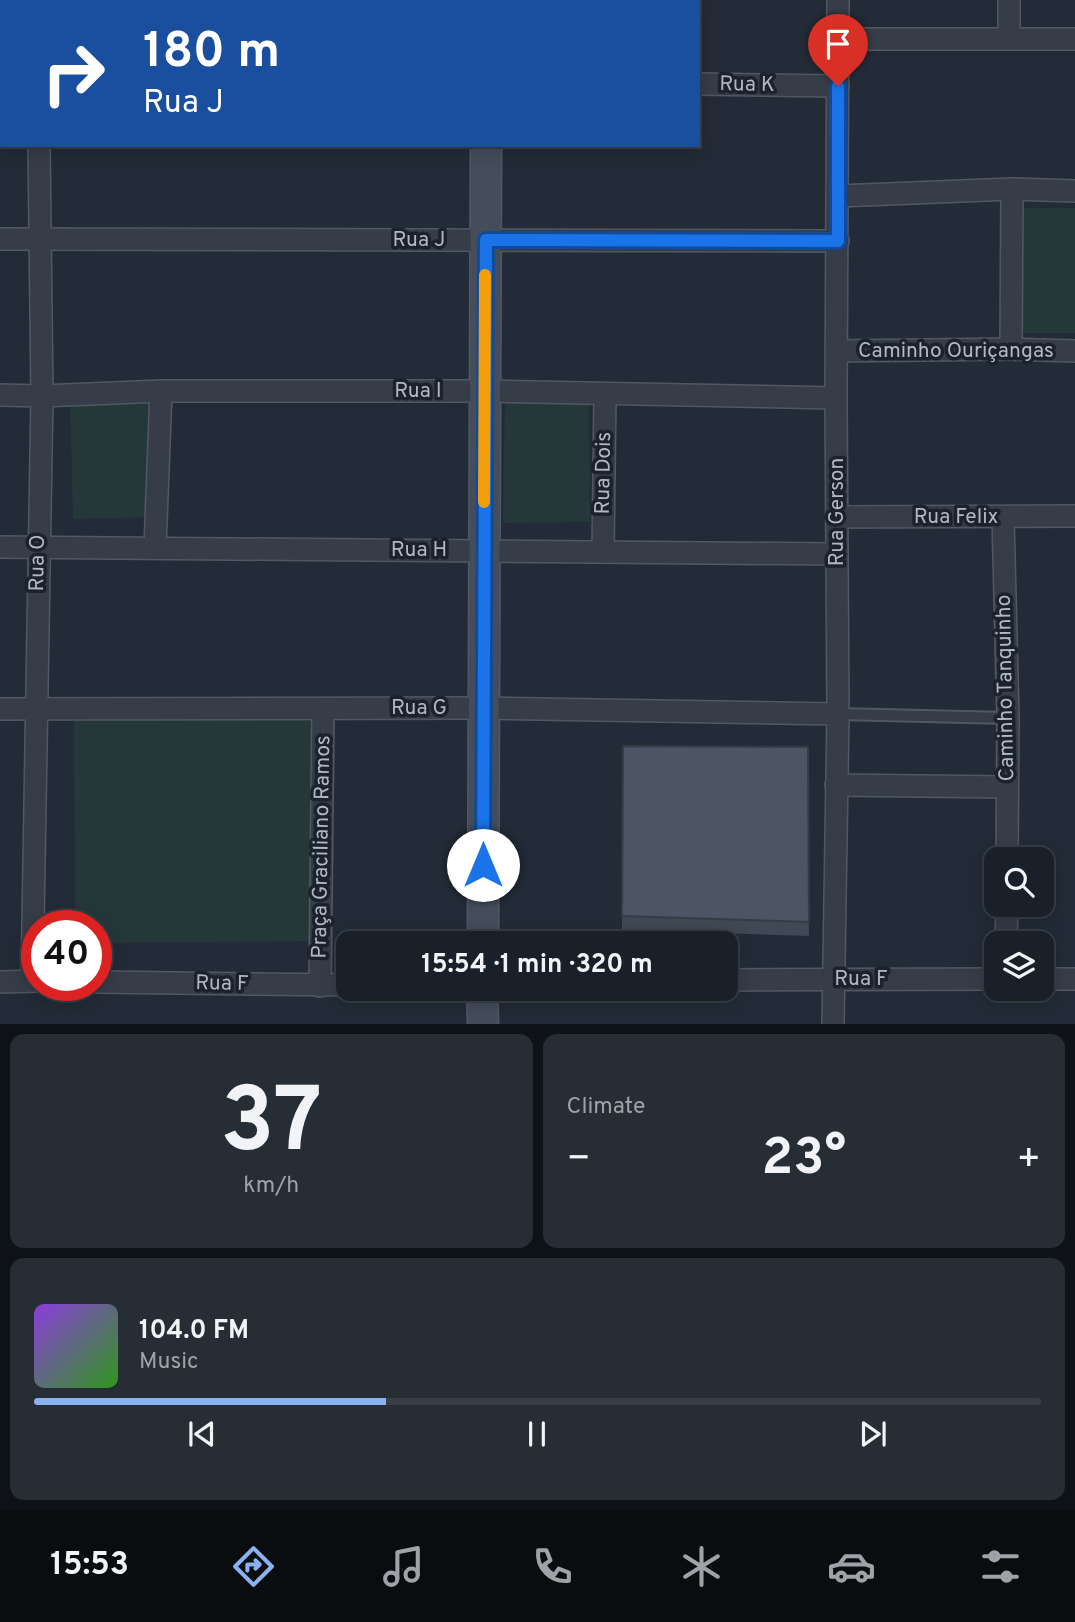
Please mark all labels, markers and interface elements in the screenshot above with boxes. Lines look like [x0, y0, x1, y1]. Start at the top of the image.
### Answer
pin [808, 14, 868, 86]
text: 180 m [143, 23, 280, 85]
icon: arrive [819, 25, 857, 63]
icon: right [28, 28, 119, 119]
street label: Rua K [719, 71, 775, 99]
text: Rua J [143, 84, 224, 124]
street label: Rua J [392, 227, 446, 254]
street label: Caminho Ouriçangas [858, 338, 1054, 365]
street label: Rua I [394, 378, 442, 405]
street label: Rua Dois [590, 431, 618, 515]
street label: Rua Gerson [824, 458, 851, 566]
street label: Rua Felix [914, 504, 998, 531]
street label: Rua O [24, 534, 52, 592]
street label: Rua H [391, 537, 447, 564]
street label: Caminho Tanquinho [991, 594, 1021, 782]
street label: Rua G [391, 695, 447, 722]
street label: Praça Graciliano Ramos [307, 735, 337, 959]
position arrow [446, 828, 520, 902]
map controls [984, 847, 1054, 1001]
button: search [984, 847, 1054, 917]
speed limit sign: 40 [21, 910, 112, 1001]
button: layers [984, 931, 1054, 1001]
text: 15:54 · 1 min · 320 m [421, 949, 653, 982]
street label: Rua F [834, 966, 888, 993]
street label: Rua F [195, 970, 249, 998]
text: 37 [220, 1069, 322, 1184]
text: Climate [567, 1093, 645, 1122]
text: 23° [761, 1127, 846, 1193]
text: − [567, 1136, 591, 1185]
text: + [1016, 1136, 1041, 1185]
text: km/h [243, 1172, 299, 1201]
text: 104.0 FM [139, 1315, 249, 1348]
text: Music [139, 1348, 199, 1377]
icon: previous [183, 1415, 221, 1453]
icon: pause [518, 1415, 556, 1453]
icon: next [854, 1415, 892, 1453]
icon: directions [229, 1542, 278, 1591]
icon: music [379, 1542, 428, 1591]
icon: phone [528, 1542, 577, 1591]
icon: climate [677, 1542, 726, 1591]
icon: car [827, 1542, 876, 1591]
icon: filters [976, 1542, 1025, 1591]
text: 15:53 [50, 1546, 129, 1586]

